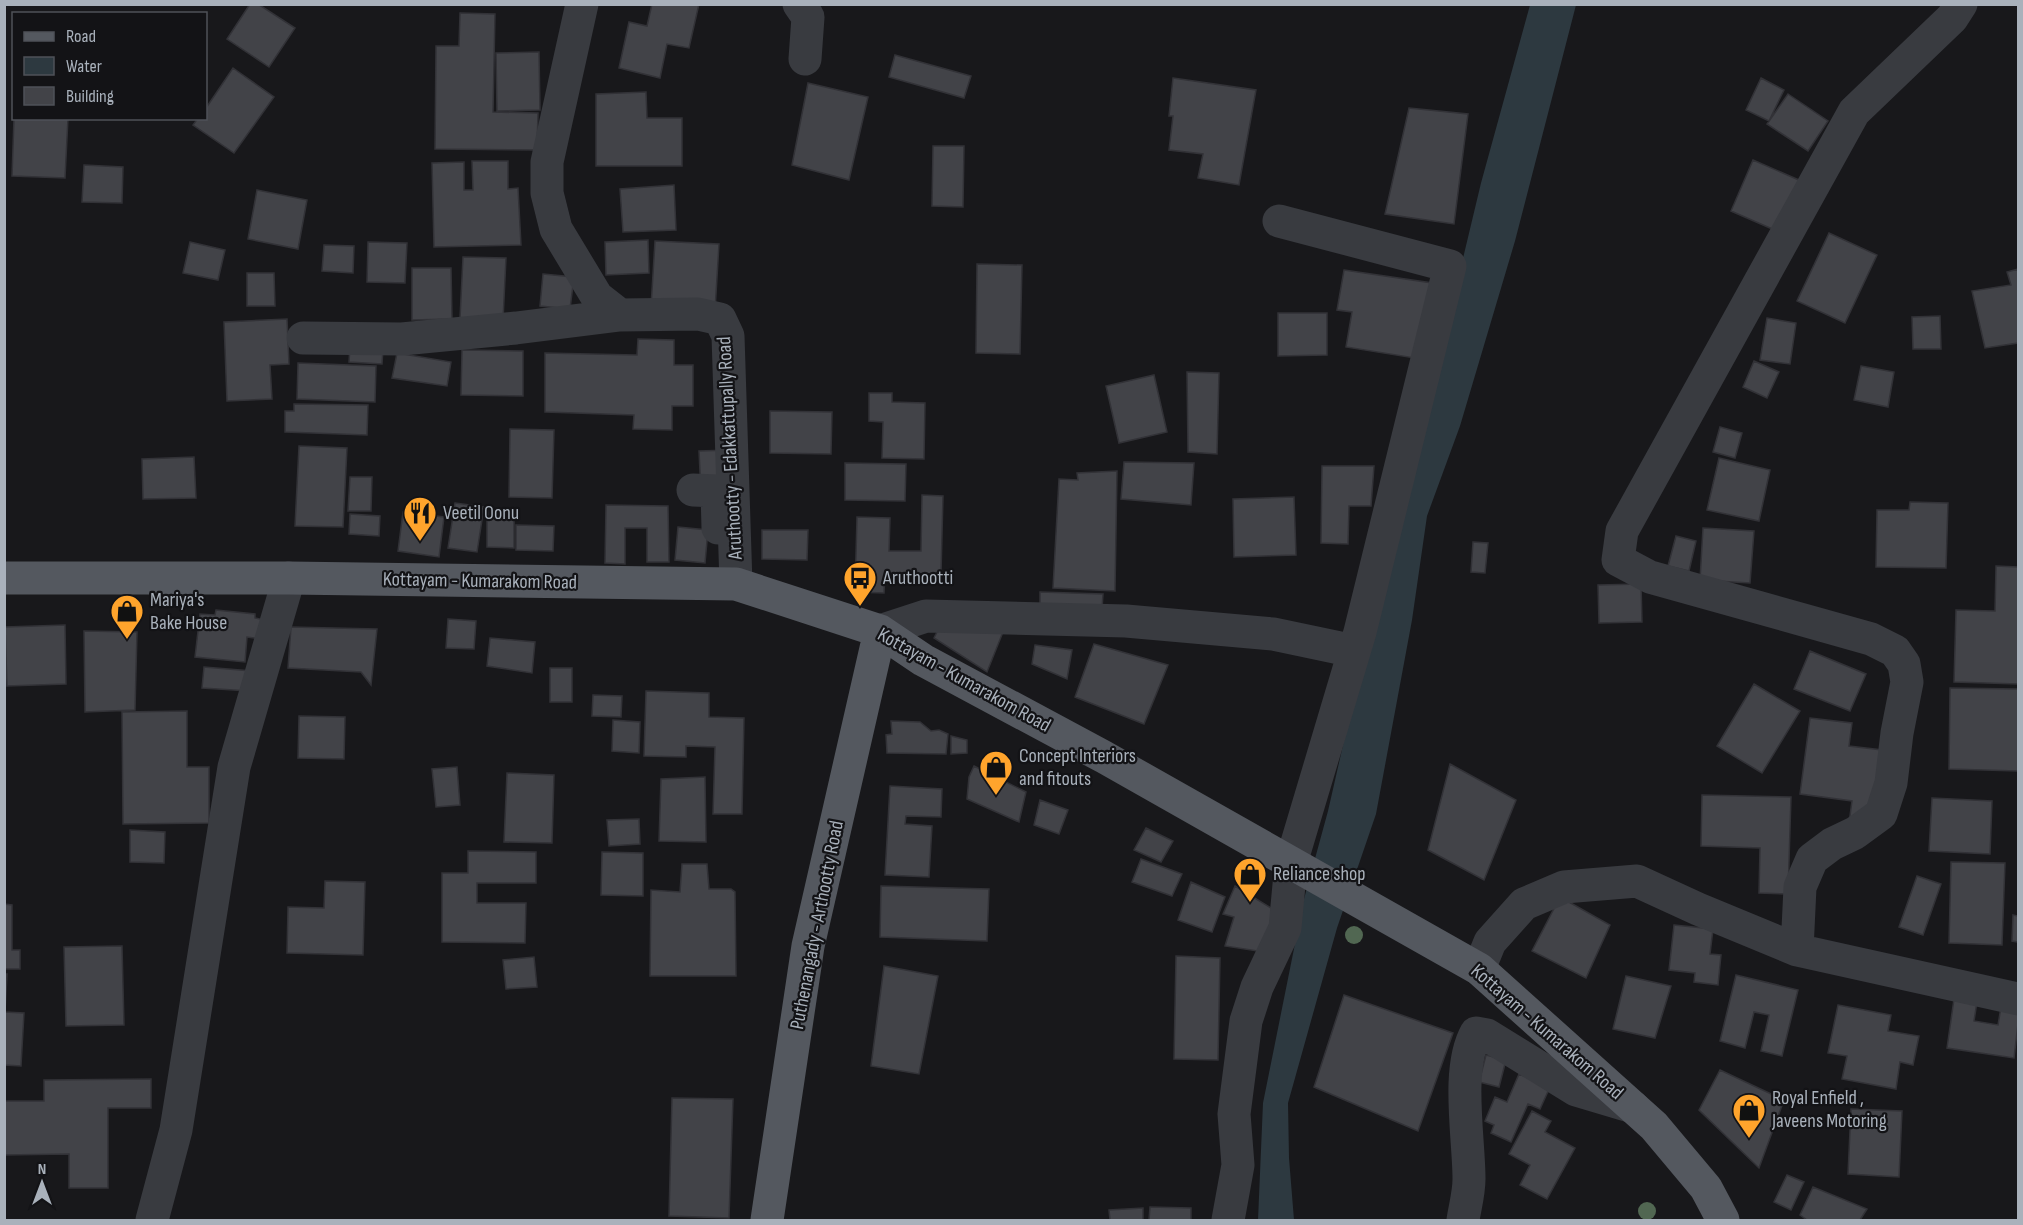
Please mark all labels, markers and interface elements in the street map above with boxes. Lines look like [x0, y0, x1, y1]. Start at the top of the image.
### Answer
legend [12, 12, 207, 120]
text: Road [66, 26, 96, 47]
text: Water [66, 56, 102, 77]
text: Building [66, 86, 114, 107]
street label: Aruthootty - Edakkattupally Road [712, 336, 748, 561]
restaurant icon: Veetil Oonu [402, 495, 438, 542]
place label: Veetil Oonu [443, 501, 519, 525]
bus stop icon: Aruthootti [842, 560, 878, 607]
place label: Aruthootti [882, 566, 953, 590]
street label: Kottayam - Kumarakom Road [383, 567, 577, 595]
place label: Mariya's Bake House [150, 588, 227, 635]
shop icon: Mariya's Bake House [109, 593, 145, 640]
street label: Kottayam - Kumarakom Road [873, 622, 1055, 738]
place label: Concept Interiors and fitouts [1019, 744, 1136, 791]
shop icon: Concept Interiors and fitouts [978, 749, 1014, 796]
street label: Puthenangady - Arthootty Road [785, 819, 849, 1031]
shop icon: Reliance shop [1232, 856, 1268, 903]
place label: Reliance shop [1273, 862, 1366, 886]
street label: Kottayam - Kumarakom Road [1466, 959, 1628, 1105]
place label: Royal Enfield , Javeens Motoring [1771, 1086, 1887, 1133]
shop icon: Royal Enfield , Javeens Motoring [1731, 1092, 1767, 1139]
north arrow [12, 1153, 72, 1213]
text: N [38, 1160, 46, 1179]

